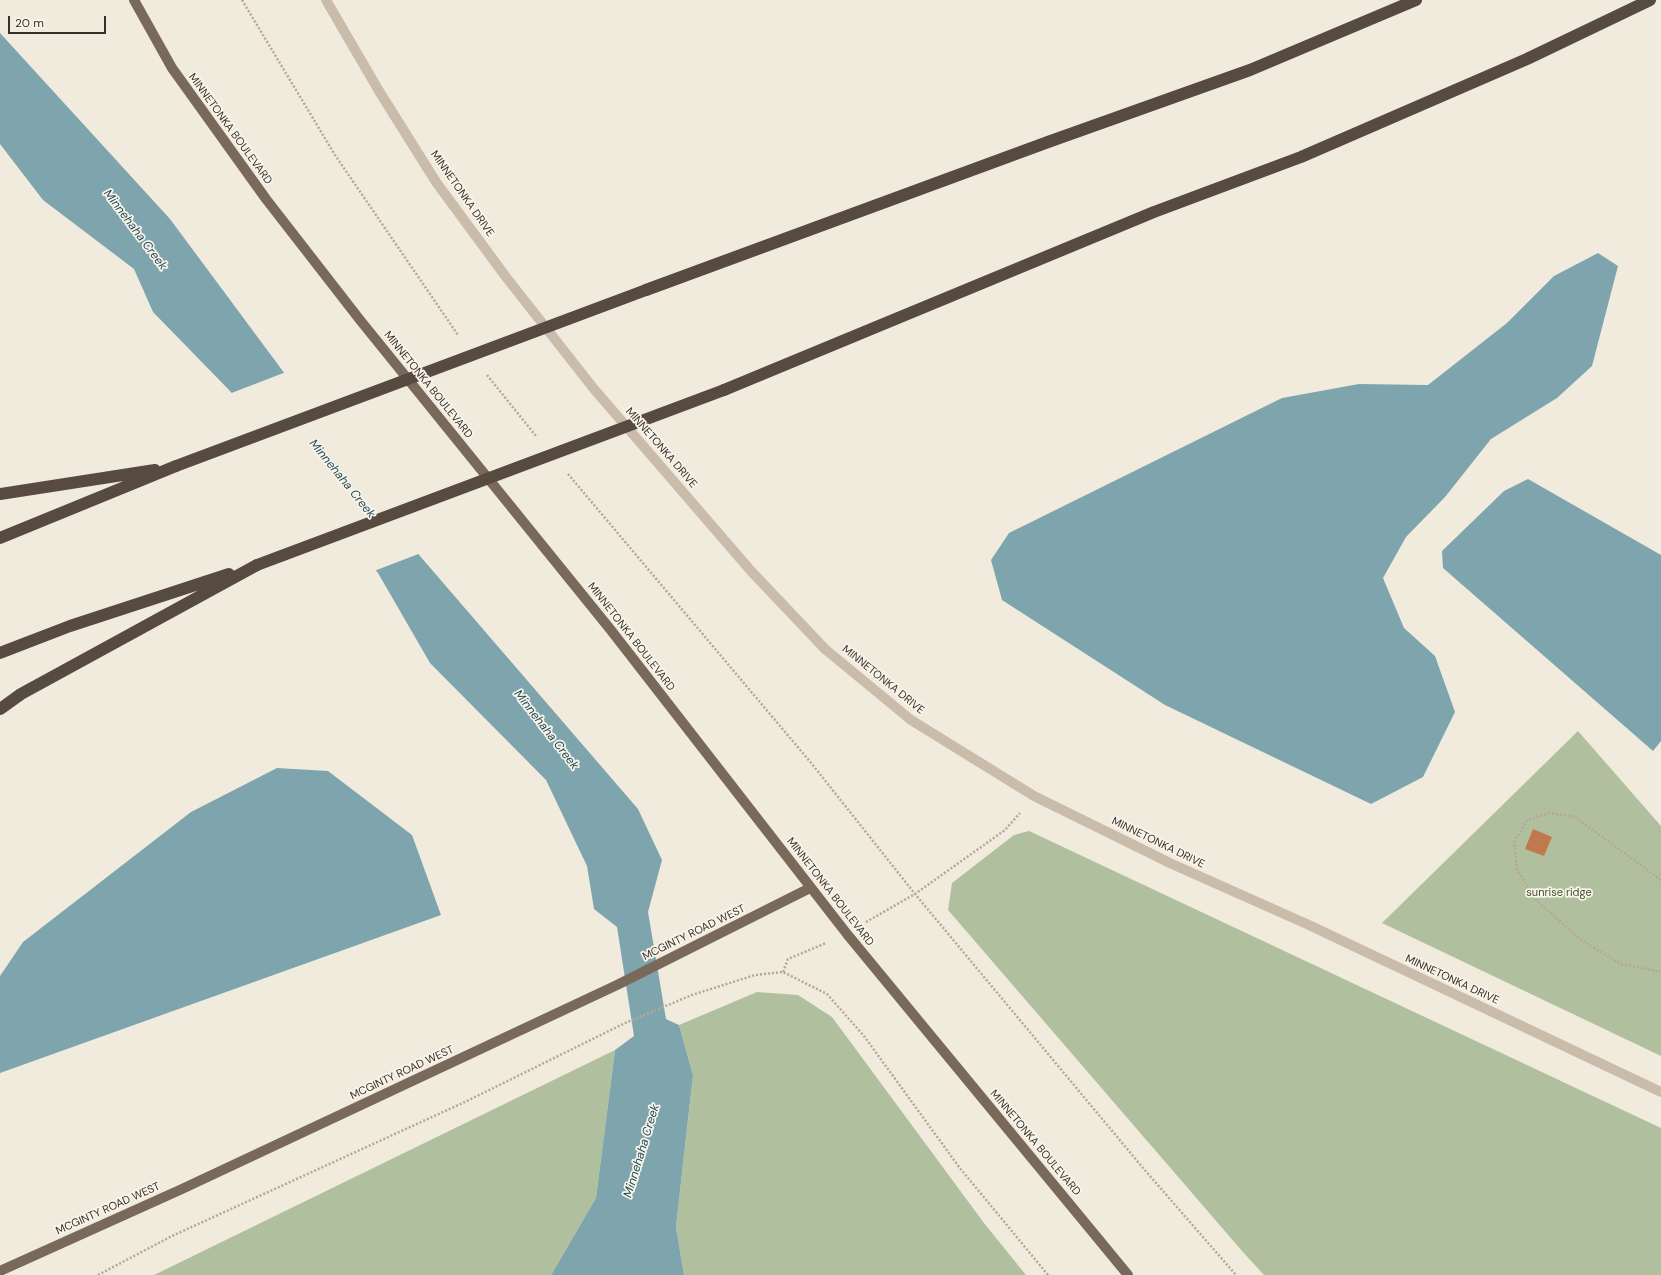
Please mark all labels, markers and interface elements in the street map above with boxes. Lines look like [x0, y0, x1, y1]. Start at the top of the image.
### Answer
scale bar [10, 8, 108, 34]
text: 20 m [15, 15, 44, 31]
street label: MINNETONKA BOULEVARD [185, 71, 275, 187]
street label: MINNETONKA DRIVE [427, 148, 497, 240]
water label: Minnehaha Creek [100, 187, 170, 273]
street label: MINNETONKA BOULEVARD [381, 329, 475, 441]
street label: MINNETONKA DRIVE [623, 405, 699, 491]
water label: Minnehaha Creek [306, 437, 378, 521]
street label: MINNETONKA BOULEVARD [585, 580, 677, 694]
street label: MINNETONKA DRIVE [839, 643, 927, 717]
water label: Minnehaha Creek [511, 687, 581, 773]
street label: MINNETONKA DRIVE [1109, 815, 1207, 871]
street label: MINNETONKA BOULEVARD [784, 835, 876, 949]
park label: sunrise ridge [1526, 886, 1592, 900]
street label: MCGINTY ROAD WEST [640, 902, 748, 964]
street label: MINNETONKA DRIVE [1403, 952, 1501, 1008]
street label: MCGINTY ROAD WEST [348, 1043, 456, 1103]
street label: MINNETONKA BOULEVARD [987, 1087, 1083, 1199]
water label: Minnehaha Creek [621, 1103, 663, 1199]
street label: MCGINTY ROAD WEST [54, 1180, 162, 1238]

